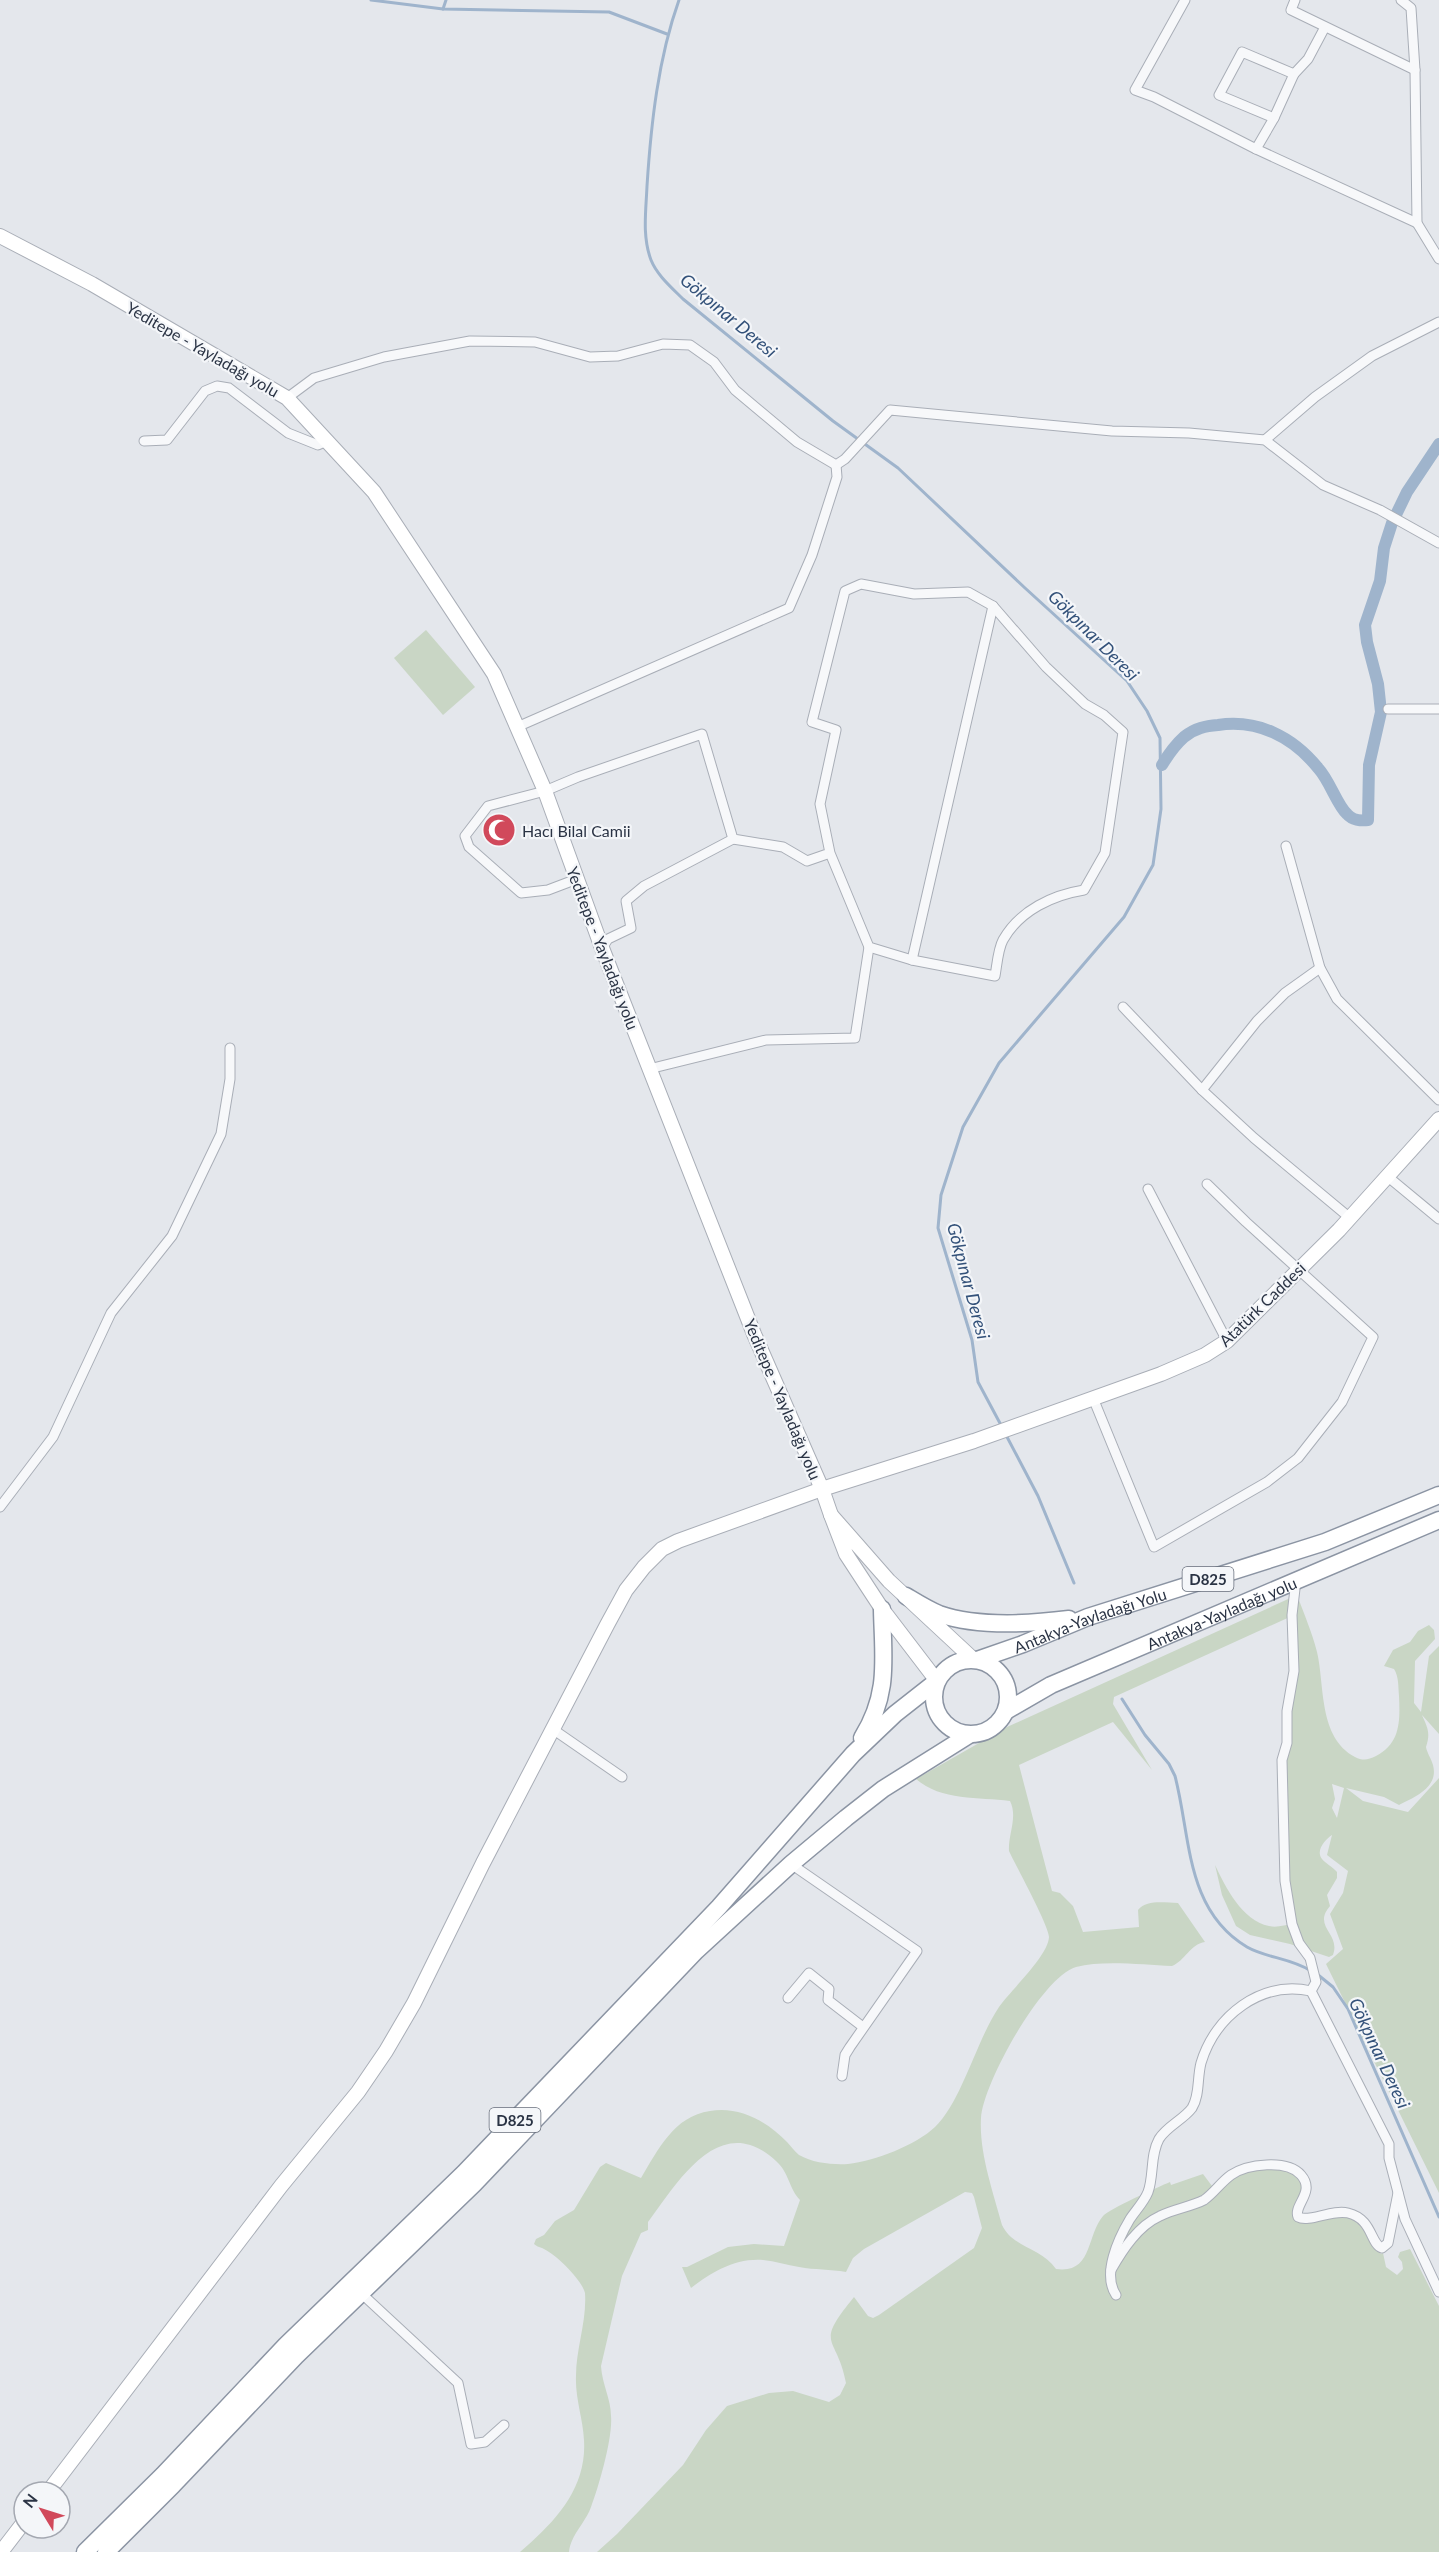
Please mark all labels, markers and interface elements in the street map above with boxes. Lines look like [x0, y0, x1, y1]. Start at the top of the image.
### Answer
water label: Gökpınar Deresi [676, 268, 782, 362]
street label: Yeditepe - Yayladağı yolu [123, 298, 283, 400]
water label: Gökpınar Deresi [1044, 585, 1144, 685]
mosque icon: Hacı Bilal Camii [481, 812, 517, 848]
place label: Hacı Bilal Camii [522, 821, 631, 840]
street label: Yeditepe - Yayladağı yolu [563, 864, 643, 1032]
water label: Gökpınar Deresi [943, 1220, 995, 1342]
street label: Atatürk Caddesi [1215, 1258, 1309, 1350]
street label: Yeditepe - Yayladağı yolu [740, 1316, 826, 1482]
road number: D825 [1182, 1567, 1234, 1591]
street label: Antakya-Yayladağı yolu [1143, 1572, 1299, 1653]
street label: Antakya-Yayladağı Yolu [1011, 1583, 1168, 1656]
water label: Gökpınar Deresi [1345, 1994, 1415, 2112]
road number: D825 [490, 2108, 540, 2132]
north arrow [12, 2480, 72, 2540]
text: N [19, 2490, 41, 2511]

